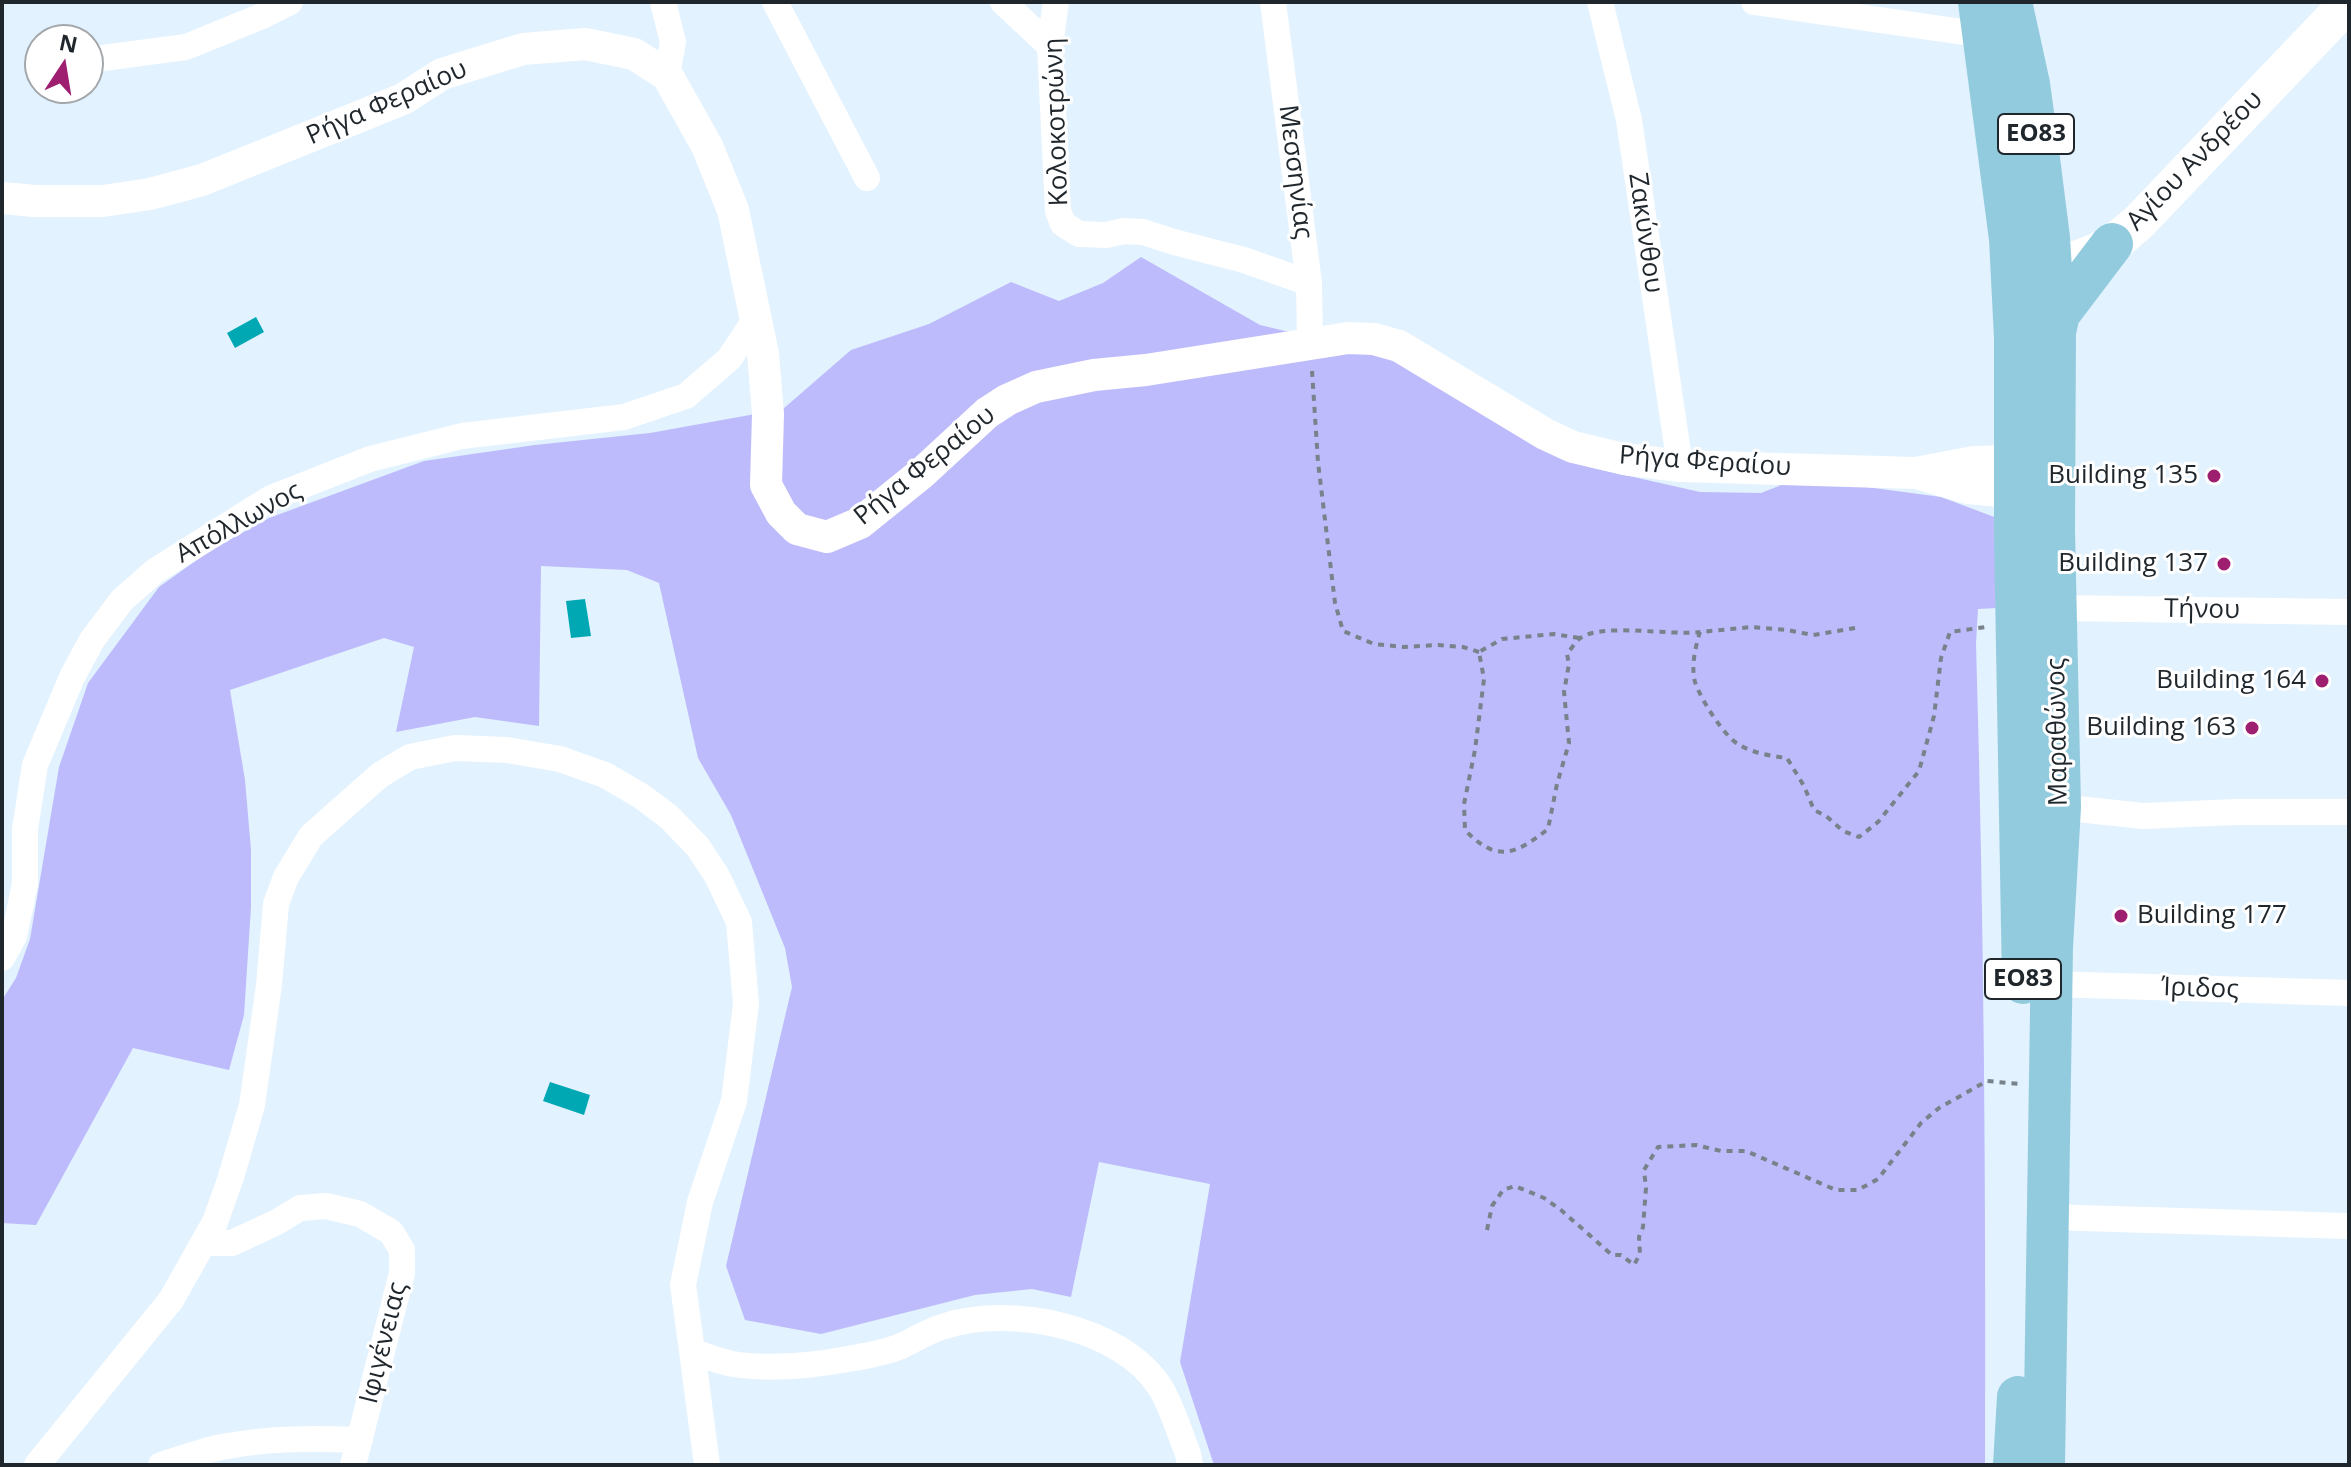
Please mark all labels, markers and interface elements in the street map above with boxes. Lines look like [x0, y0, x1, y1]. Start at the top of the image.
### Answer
north arrow [24, 24, 104, 104]
text: N [57, 26, 80, 59]
street label: Κολοκοτρώνη [1038, 37, 1076, 207]
street label: Ρήγα Φεραίου [302, 54, 472, 152]
street label: Αγίου Ανδρέου [2120, 85, 2270, 237]
street label: Μεσσηνίας [1271, 103, 1319, 241]
road number: ΕΟ83 [1998, 114, 2074, 154]
street label: Ζακύνθου [1621, 171, 1669, 295]
street label: Ρήγα Φεραίου [848, 400, 1002, 532]
street label: Ρήγα Φεραίου [1618, 440, 1792, 484]
place label: Building 135 [2048, 460, 2198, 492]
marker: Building 135 [2205, 467, 2223, 485]
street label: Απόλλωνος [171, 476, 307, 570]
place label: Building 137 [2058, 548, 2208, 580]
marker: Building 137 [2215, 555, 2233, 573]
street label: Τήνου [2164, 594, 2240, 626]
street label: Μαραθώνος [2041, 657, 2075, 807]
place label: Building 164 [2156, 665, 2306, 697]
marker: Building 164 [2313, 672, 2331, 690]
place label: Building 163 [2086, 712, 2236, 744]
marker: Building 163 [2243, 719, 2261, 737]
place label: Building 177 [2137, 900, 2287, 932]
marker: Building 177 [2112, 907, 2130, 925]
road number: ΕΟ83 [1985, 959, 2061, 999]
street label: Ίριδος [2161, 972, 2239, 1006]
street label: Ιφιγένειας [354, 1279, 414, 1407]

